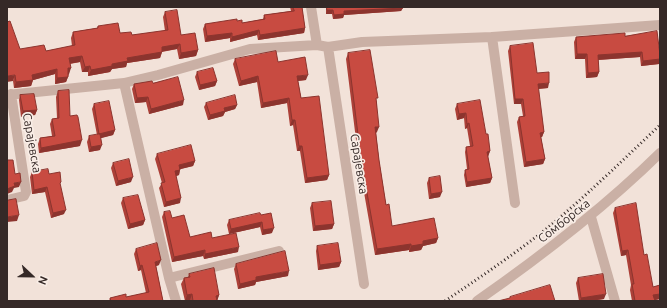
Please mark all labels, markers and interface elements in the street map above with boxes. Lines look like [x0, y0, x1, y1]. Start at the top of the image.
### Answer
street label: Сарајевска [20, 112, 44, 174]
street label: Сарајевска [347, 133, 371, 195]
street label: Сомборска [535, 196, 593, 246]
north arrow [12, 256, 52, 296]
text: N [36, 274, 50, 287]

